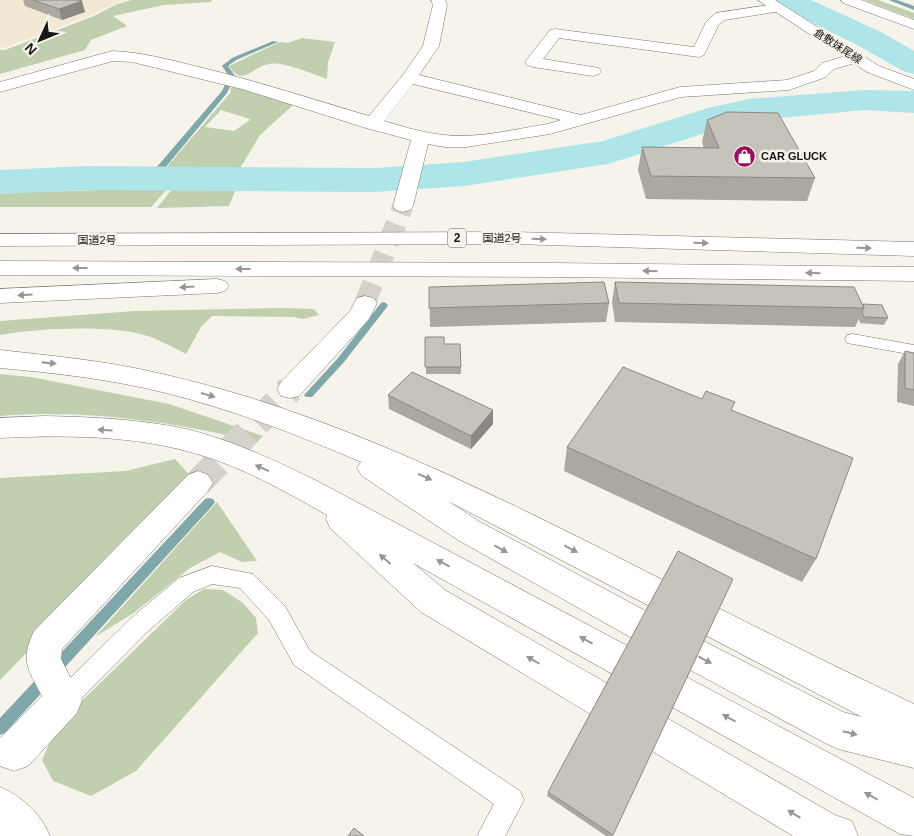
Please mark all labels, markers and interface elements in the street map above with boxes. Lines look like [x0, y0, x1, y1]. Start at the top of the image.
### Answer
north arrow [15, 15, 65, 65]
street label: 倉敷妹尾線 [812, 26, 864, 66]
text: N [21, 40, 40, 58]
shop icon: CAR GLUCK [733, 144, 757, 168]
place label: CAR GLUCK [761, 150, 827, 162]
road number: 2 [448, 228, 466, 248]
street label: 国道2号 [482, 232, 522, 244]
street label: 国道2号 [77, 234, 117, 246]
one-way arrow [531, 235, 547, 243]
one-way arrow [693, 240, 709, 248]
one-way arrow [856, 244, 872, 252]
one-way arrow [72, 264, 88, 272]
one-way arrow [235, 265, 251, 273]
one-way arrow [642, 267, 658, 275]
one-way arrow [805, 269, 821, 277]
one-way arrow [179, 284, 195, 292]
one-way arrow [17, 291, 33, 299]
one-way arrow [41, 359, 57, 367]
one-way arrow [200, 391, 215, 399]
one-way arrow [97, 426, 113, 434]
one-way arrow [255, 463, 269, 471]
one-way arrow [418, 473, 432, 481]
one-way arrow [494, 545, 509, 553]
one-way arrow [563, 545, 578, 553]
one-way arrow [380, 553, 392, 565]
one-way arrow [436, 559, 450, 567]
one-way arrow [579, 636, 593, 644]
one-way arrow [526, 656, 541, 664]
one-way arrow [698, 656, 713, 664]
one-way arrow [721, 714, 736, 722]
one-way arrow [843, 729, 858, 737]
one-way arrow [864, 792, 879, 800]
one-way arrow [787, 810, 800, 819]

